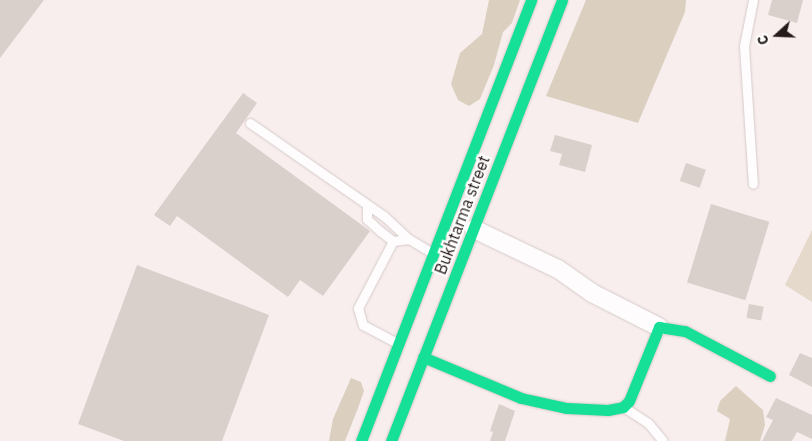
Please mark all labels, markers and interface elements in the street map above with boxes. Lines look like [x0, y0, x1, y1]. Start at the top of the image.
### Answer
north arrow [752, 10, 802, 60]
text: С [753, 33, 773, 47]
street label: Bukhtarma street [431, 153, 493, 277]

